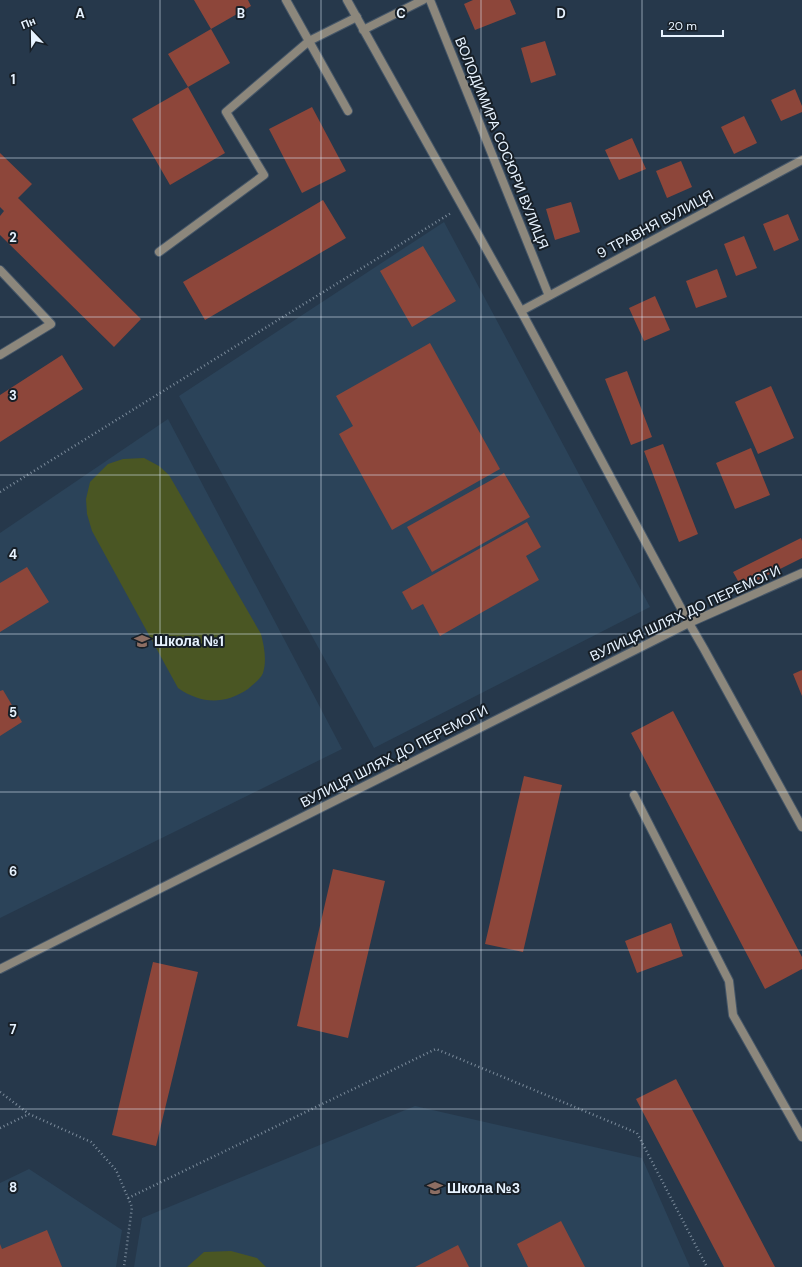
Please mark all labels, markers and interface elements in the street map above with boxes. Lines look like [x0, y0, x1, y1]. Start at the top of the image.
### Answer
text: A [75, 5, 85, 22]
text: B [237, 5, 245, 22]
text: C [396, 5, 406, 22]
text: D [556, 5, 566, 22]
north arrow [12, 12, 52, 52]
scale bar [662, 12, 723, 38]
text: Пн [19, 14, 38, 32]
text: 20 m [668, 18, 697, 34]
street label: ВОЛОДИМИРА СОСЮРИ ВУЛИЦЯ [451, 34, 553, 252]
text: 1 [11, 71, 15, 88]
street label: 9 ТРАВНЯ ВУЛИЦЯ [594, 186, 716, 262]
text: 2 [9, 229, 17, 246]
text: 3 [9, 387, 17, 404]
text: 4 [9, 546, 17, 563]
street label: ВУЛИЦЯ ШЛЯХ ДО ПЕРЕМОГИ [587, 561, 783, 665]
school or university icon: Школа №1 [133, 632, 151, 650]
place label: Школа №1 [154, 632, 224, 650]
street label: ВУЛИЦЯ ШЛЯХ ДО ПЕРЕМОГИ [297, 701, 491, 811]
text: 5 [9, 704, 17, 721]
text: 6 [9, 863, 17, 880]
text: 7 [10, 1021, 17, 1038]
text: 8 [9, 1179, 17, 1196]
school or university icon: Школа №3 [426, 1179, 444, 1197]
place label: Школа №3 [447, 1179, 520, 1197]

